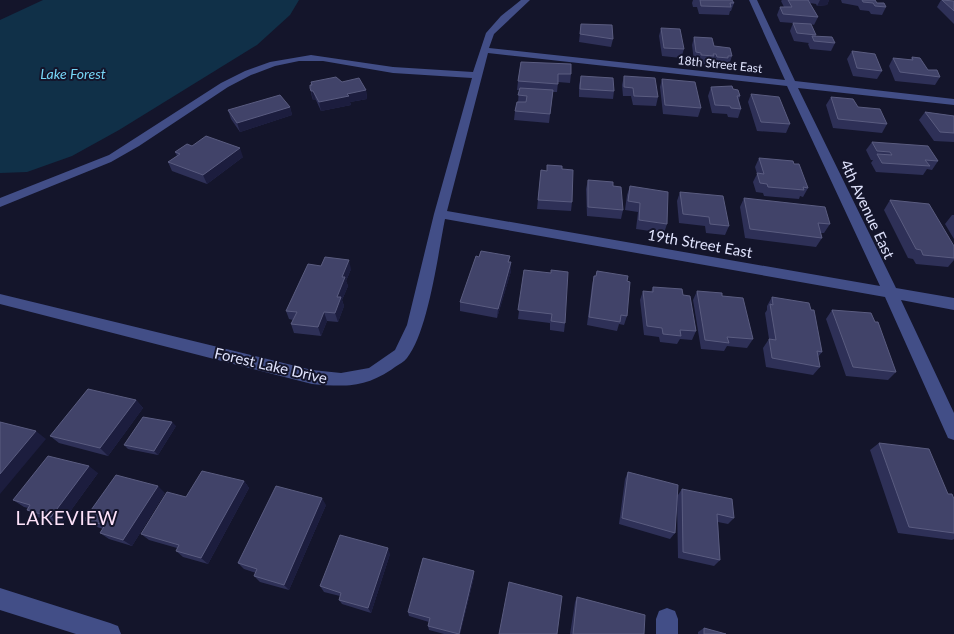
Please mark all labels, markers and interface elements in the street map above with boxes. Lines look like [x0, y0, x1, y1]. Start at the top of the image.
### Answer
street label: 18th Street East [677, 52, 764, 76]
water label: Lake Forest [40, 65, 106, 82]
street label: 4th Avenue East [837, 157, 899, 262]
street label: 19th Street East [646, 225, 754, 261]
street label: Forest Lake Drive [213, 343, 329, 387]
district label: LAKEVIEW [15, 506, 119, 529]

